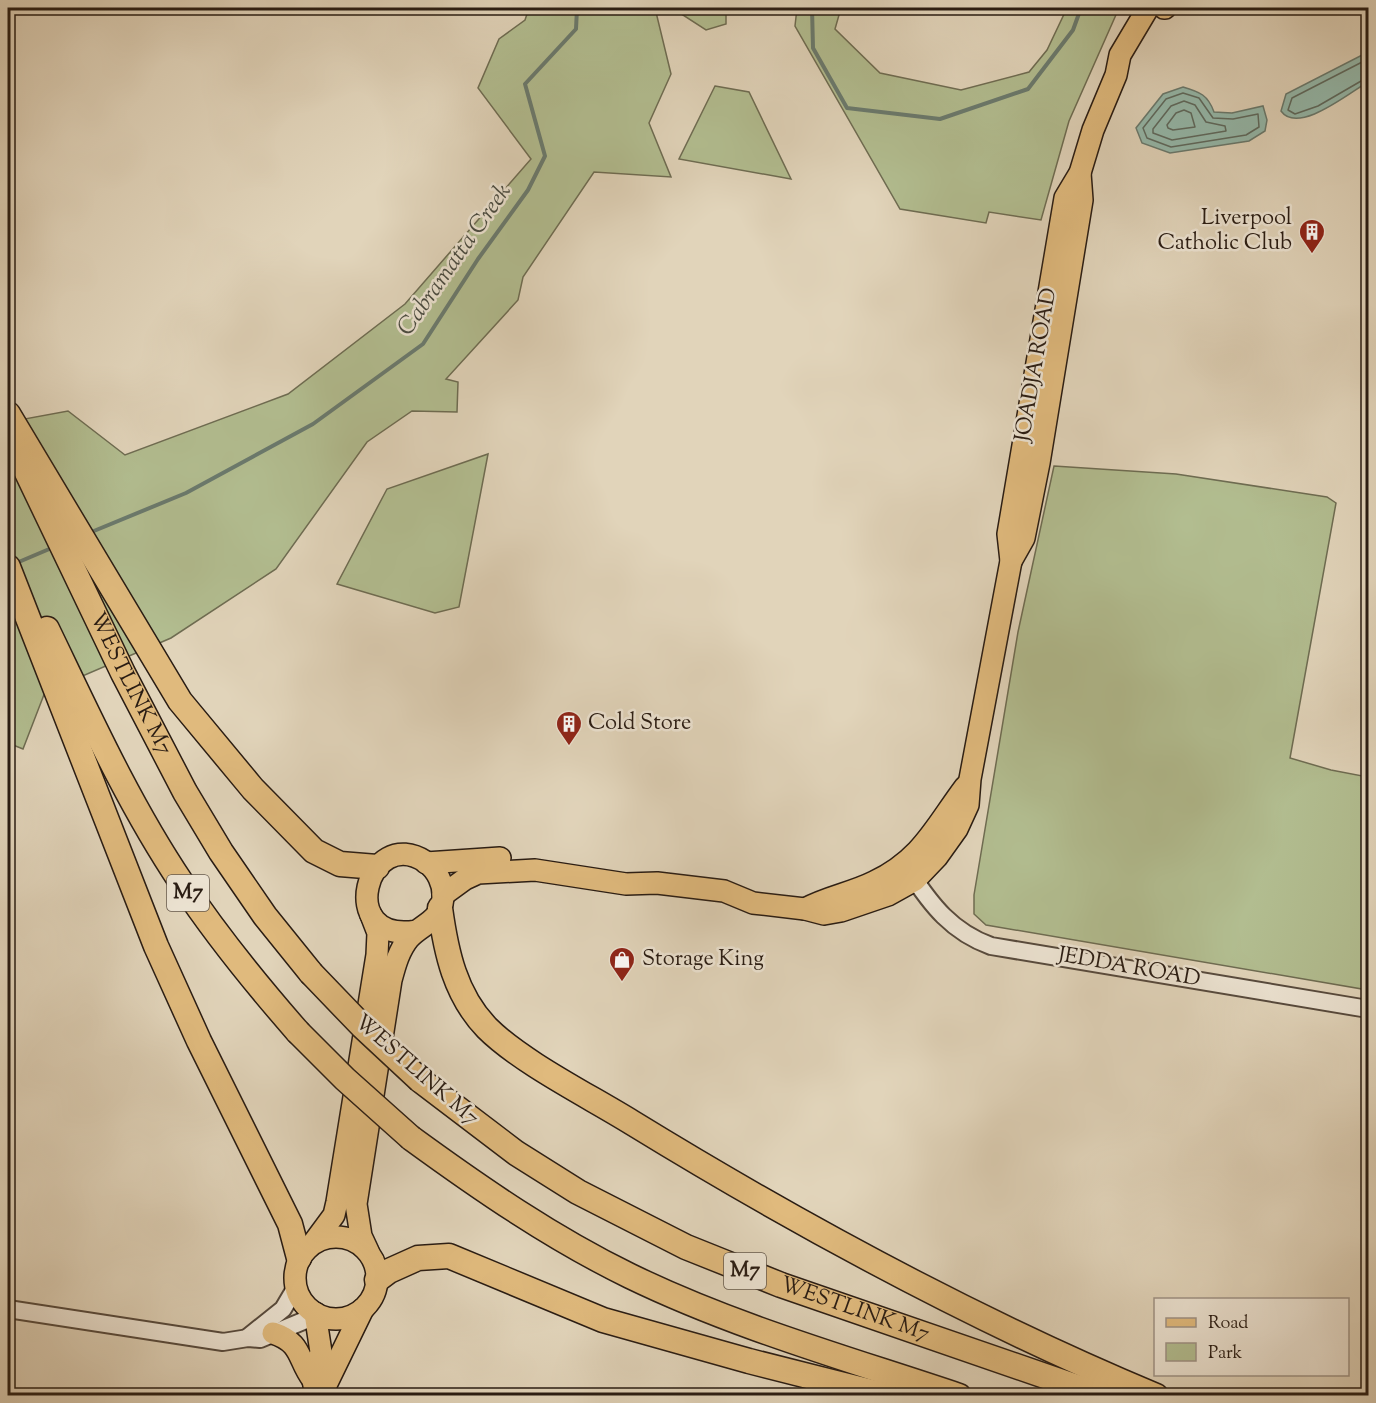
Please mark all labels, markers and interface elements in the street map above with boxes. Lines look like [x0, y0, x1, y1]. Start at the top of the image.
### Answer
water label: Cabramatta Creek [390, 177, 520, 343]
place label: Liverpool Catholic Club [1157, 203, 1292, 260]
building icon: Liverpool Catholic Club [1297, 217, 1327, 255]
street label: JOADJA ROAD [1008, 286, 1066, 445]
street label: WESTLINK M7 [80, 607, 179, 761]
place label: Cold Store [588, 708, 691, 740]
building icon: Cold Store [554, 709, 584, 747]
road number: M7 [167, 875, 209, 911]
street label: JEDDA ROAD [1054, 940, 1203, 996]
place label: Storage King [642, 944, 764, 976]
shop icon: Storage King [607, 945, 637, 983]
street label: WESTLINK M7 [347, 1008, 485, 1134]
road number: M7 [724, 1253, 766, 1289]
street label: WESTLINK M7 [775, 1270, 933, 1351]
legend [1154, 1298, 1349, 1376]
text: Road [1208, 1311, 1248, 1337]
text: Park [1208, 1341, 1243, 1367]

